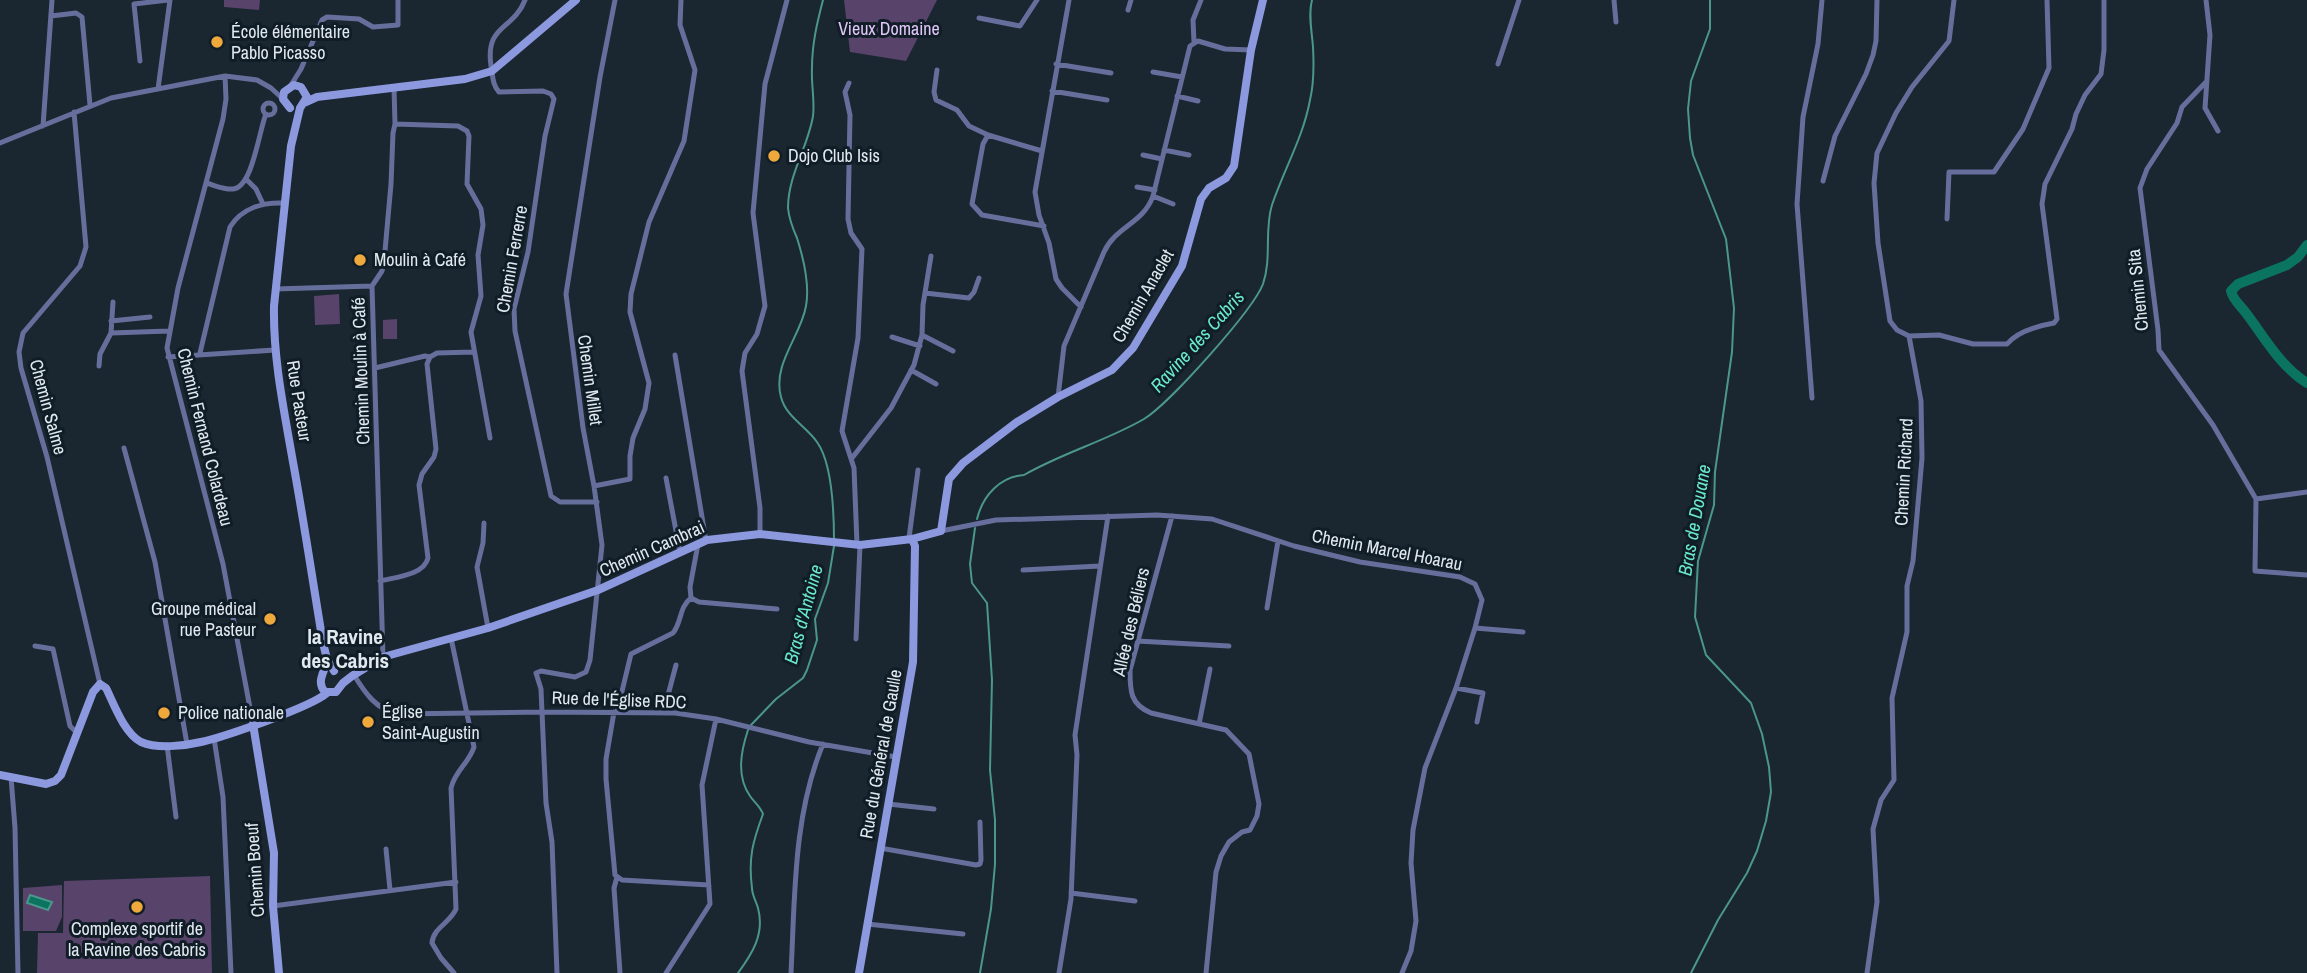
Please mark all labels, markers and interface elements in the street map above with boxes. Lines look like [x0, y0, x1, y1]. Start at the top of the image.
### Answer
park label: Vieux Domaine [838, 16, 940, 41]
place label: École élémentaire Pablo Picasso [231, 19, 350, 65]
marker: École élémentaire Pablo Picasso [209, 34, 225, 50]
place label: Dojo Club Isis [788, 143, 880, 168]
marker: Dojo Club Isis [766, 148, 782, 164]
street label: Chemin Ferrerre [490, 203, 533, 314]
street label: Chemin Anaclet [1106, 244, 1179, 347]
place label: Moulin à Café [374, 247, 466, 272]
street label: Chemin Sita [2121, 248, 2154, 332]
marker: Moulin à Café [352, 252, 368, 268]
water label: Ravine des Cabris [1144, 284, 1250, 398]
street label: Chemin Moulin à Café [345, 297, 376, 445]
street label: Chemin Millet [572, 333, 609, 427]
street label: Chemin Fernand Colardeau [171, 345, 240, 528]
street label: Chemin Salme [24, 356, 73, 457]
street label: Rue Pasteur [281, 358, 318, 443]
street label: Chemin Richard [1888, 418, 1919, 526]
water label: Bras de Douane [1671, 462, 1717, 578]
street label: Chemin Cambrai [595, 514, 708, 583]
street label: Chemin Marcel Hoarau [1310, 523, 1464, 576]
water label: Bras d'Antoine [777, 562, 829, 666]
street label: Allée des Béliers [1106, 565, 1155, 680]
place label: Groupe médical rue Pasteur [151, 596, 256, 642]
marker: Groupe médical rue Pasteur [262, 611, 278, 627]
district label: la Ravine des Cabris [301, 622, 389, 675]
street label: Rue du Général de Gaulle [853, 667, 908, 841]
street label: Rue de l'Église RDC [551, 685, 687, 714]
place label: Église Saint-Augustin [382, 699, 480, 745]
place label: Police nationale [178, 700, 284, 725]
marker: Police nationale [156, 705, 172, 721]
marker: Église Saint-Augustin [360, 714, 376, 730]
street label: Chemin Boeuf [239, 821, 270, 918]
marker: Complexe sportif de la Ravine des Cabris [129, 899, 145, 915]
place label: Complexe sportif de la Ravine des Cabris [68, 916, 206, 962]

